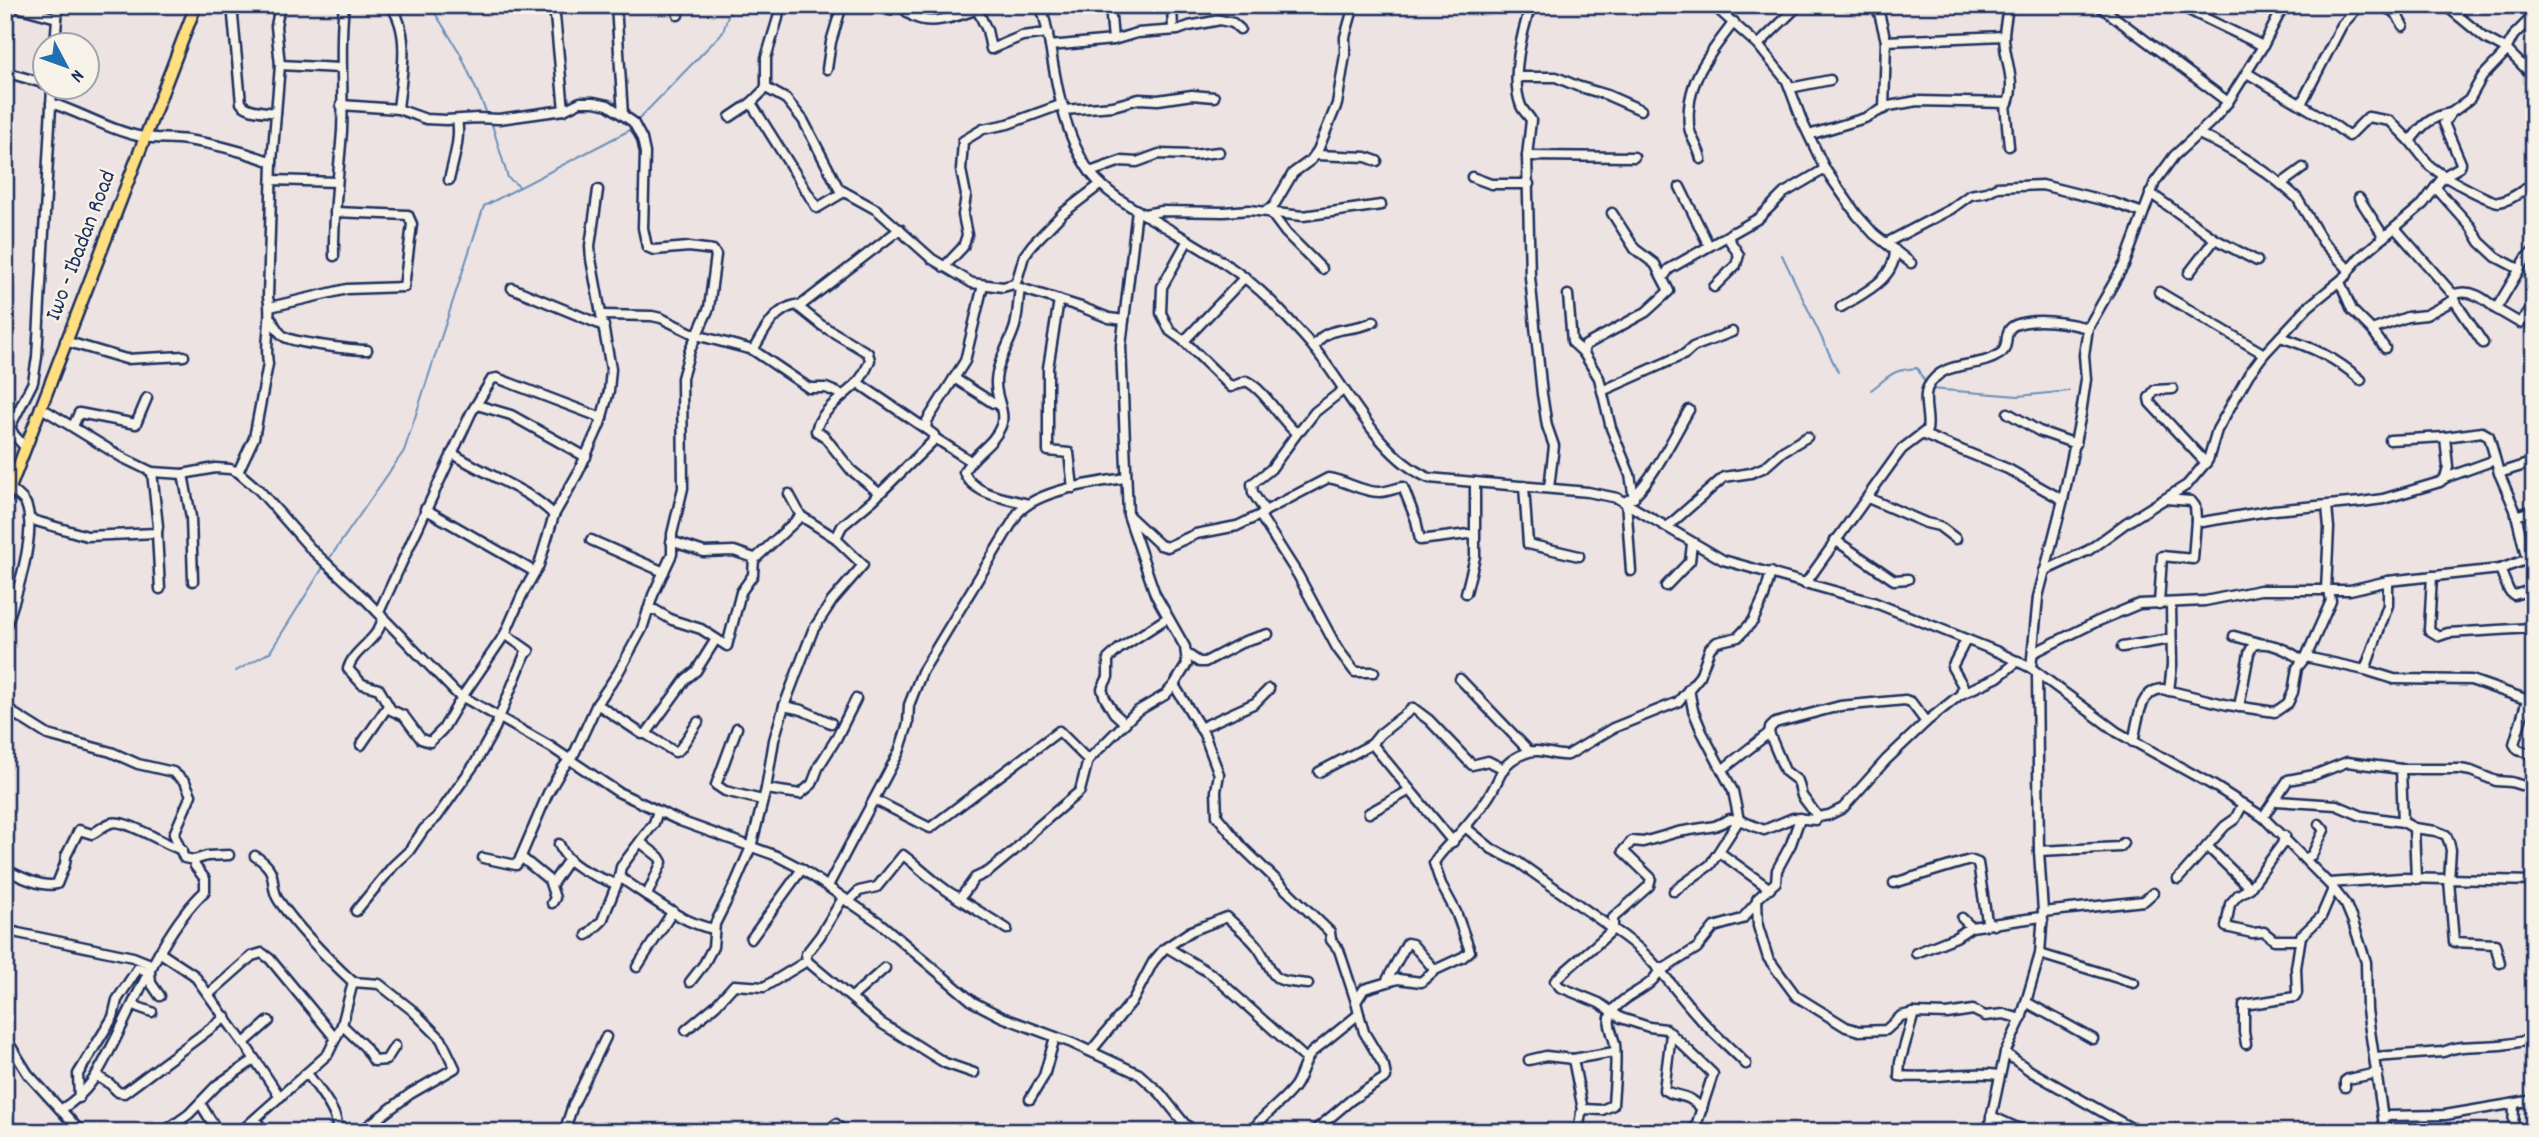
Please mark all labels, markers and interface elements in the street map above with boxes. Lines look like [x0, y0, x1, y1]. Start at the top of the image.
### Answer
north arrow [32, 32, 102, 102]
text: N [63, 62, 89, 87]
street label: Iwo - Ibadan Road [38, 166, 126, 326]

